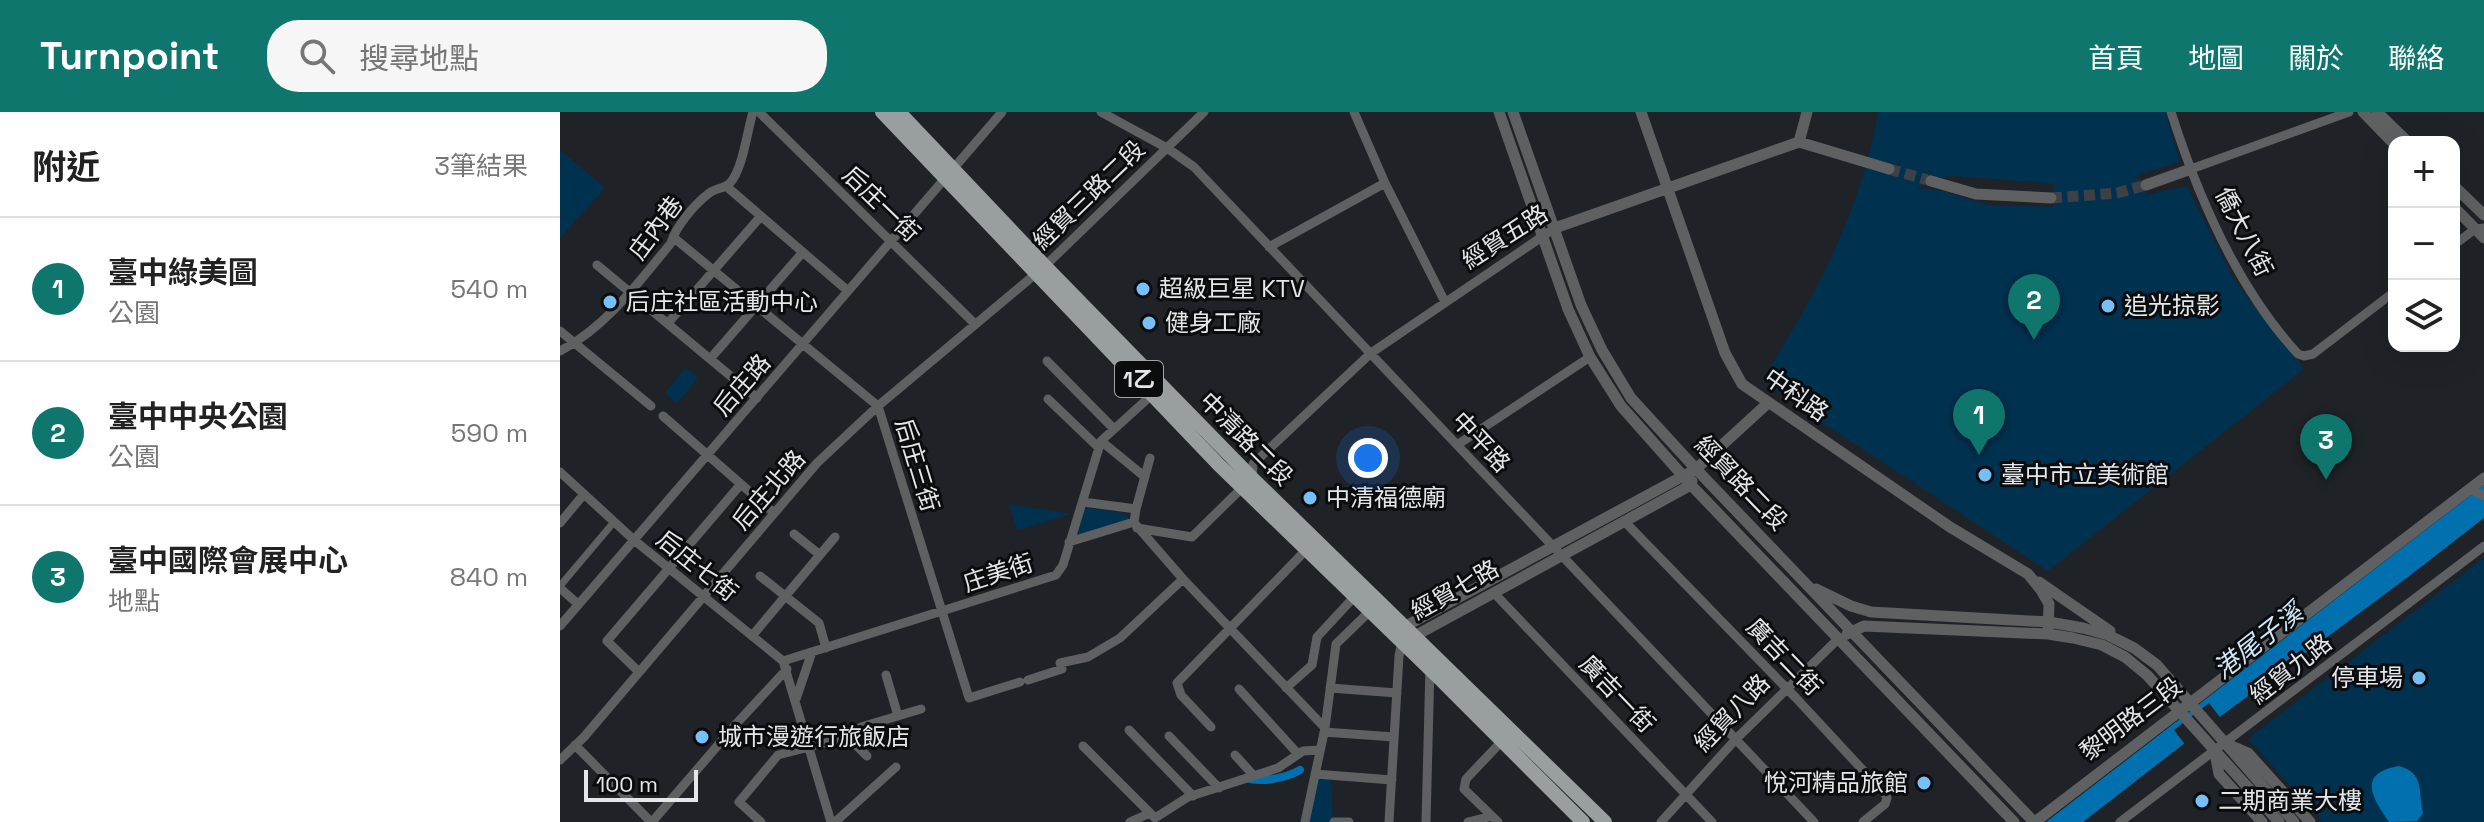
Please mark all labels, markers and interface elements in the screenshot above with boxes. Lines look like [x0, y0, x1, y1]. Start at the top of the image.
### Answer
search box [267, 20, 827, 92]
text: Turnpoint [40, 32, 219, 80]
icon: search [295, 34, 339, 78]
text: 搜尋地點 [359, 39, 479, 78]
text: 首頁 [2088, 40, 2144, 76]
text: 地圖 [2188, 40, 2244, 76]
text: 關於 [2288, 40, 2344, 76]
text: 聯絡 [2388, 40, 2444, 76]
street label: 經貿三路二段 [1026, 133, 1151, 256]
map controls [2388, 136, 2460, 352]
button: + [2388, 136, 2460, 208]
text: 附近 [32, 146, 100, 189]
text: 3筆結果 [434, 149, 528, 183]
street label: 后庄一街 [836, 159, 927, 248]
street label: 僑大八街 [2209, 182, 2280, 282]
street label: 庄內巷 [622, 190, 690, 266]
street label: 經貿五路 [1456, 197, 1553, 276]
button: − [2388, 208, 2460, 280]
text: 臺中綠美圖 [108, 253, 258, 292]
text: 1 [52, 272, 64, 306]
text: 540 m [450, 272, 528, 306]
place label: 超級巨星 KTV [1159, 273, 1305, 304]
pin: 2 [2008, 274, 2060, 340]
marker: 超級巨星 KTV [1134, 280, 1152, 298]
button: layers [2388, 280, 2460, 352]
place label: 后庄社區活動中心 [626, 286, 818, 317]
place label: 追光掠影 [2124, 290, 2220, 321]
marker: 后庄社區活動中心 [601, 293, 619, 311]
text: 公園 [108, 296, 160, 330]
marker: 追光掠影 [2099, 297, 2117, 315]
place label: 健身工廠 [1165, 307, 1261, 338]
marker: 健身工廠 [1140, 314, 1158, 332]
street label: 后庄路 [706, 347, 777, 422]
road number: 1乙 [1115, 361, 1163, 397]
street label: 中科路 [1758, 361, 1835, 428]
street label: 中清路二段 [1193, 385, 1300, 492]
pin: 1 [1953, 389, 2005, 455]
text: 臺中中央公園 [108, 397, 288, 436]
street label: 中平路 [1445, 405, 1517, 479]
street label: 后庄三街 [889, 414, 946, 515]
pin: 3 [2300, 414, 2352, 480]
text: 2 [50, 416, 66, 450]
text: 590 m [451, 416, 528, 450]
street label: 經貿路二段 [1689, 429, 1794, 537]
your location [1348, 438, 1388, 478]
text: 公園 [108, 440, 160, 474]
street label: 后庄北路 [725, 443, 812, 536]
place label: 臺中市立美術館 [2001, 459, 2169, 490]
marker: 臺中市立美術館 [1976, 466, 1994, 484]
place label: 中清福德廟 [1326, 482, 1446, 513]
marker: 中清福德廟 [1301, 489, 1319, 507]
street label: 后庄七街 [650, 523, 744, 608]
text: 臺中國際會展中心 [108, 541, 348, 580]
street label: 庄美街 [959, 547, 1037, 598]
street label: 經貿七路 [1405, 553, 1504, 626]
text: 3 [50, 560, 66, 594]
text: 840 m [450, 560, 528, 594]
text: 地點 [108, 584, 160, 618]
water label: 港尾子溪 [2207, 593, 2313, 686]
street label: 廣吉二街 [1740, 611, 1829, 702]
street label: 經貿九路 [2243, 627, 2338, 710]
street label: 廣吉一街 [1573, 648, 1662, 739]
place label: 停車場 [2331, 662, 2403, 693]
street label: 經貿八路 [1687, 667, 1776, 758]
marker: 停車場 [2410, 669, 2428, 687]
street label: 黎明路三段 [2073, 670, 2188, 767]
place label: 城市漫遊行旅飯店 [718, 721, 910, 752]
marker: 城市漫遊行旅飯店 [693, 728, 711, 746]
scale bar [584, 766, 698, 802]
place label: 悅河精品旅館 [1764, 767, 1908, 798]
text: 100 m [596, 770, 658, 798]
marker: 悅河精品旅館 [1915, 774, 1933, 792]
place label: 二期商業大樓 [2218, 785, 2362, 816]
marker: 二期商業大樓 [2193, 792, 2211, 810]

